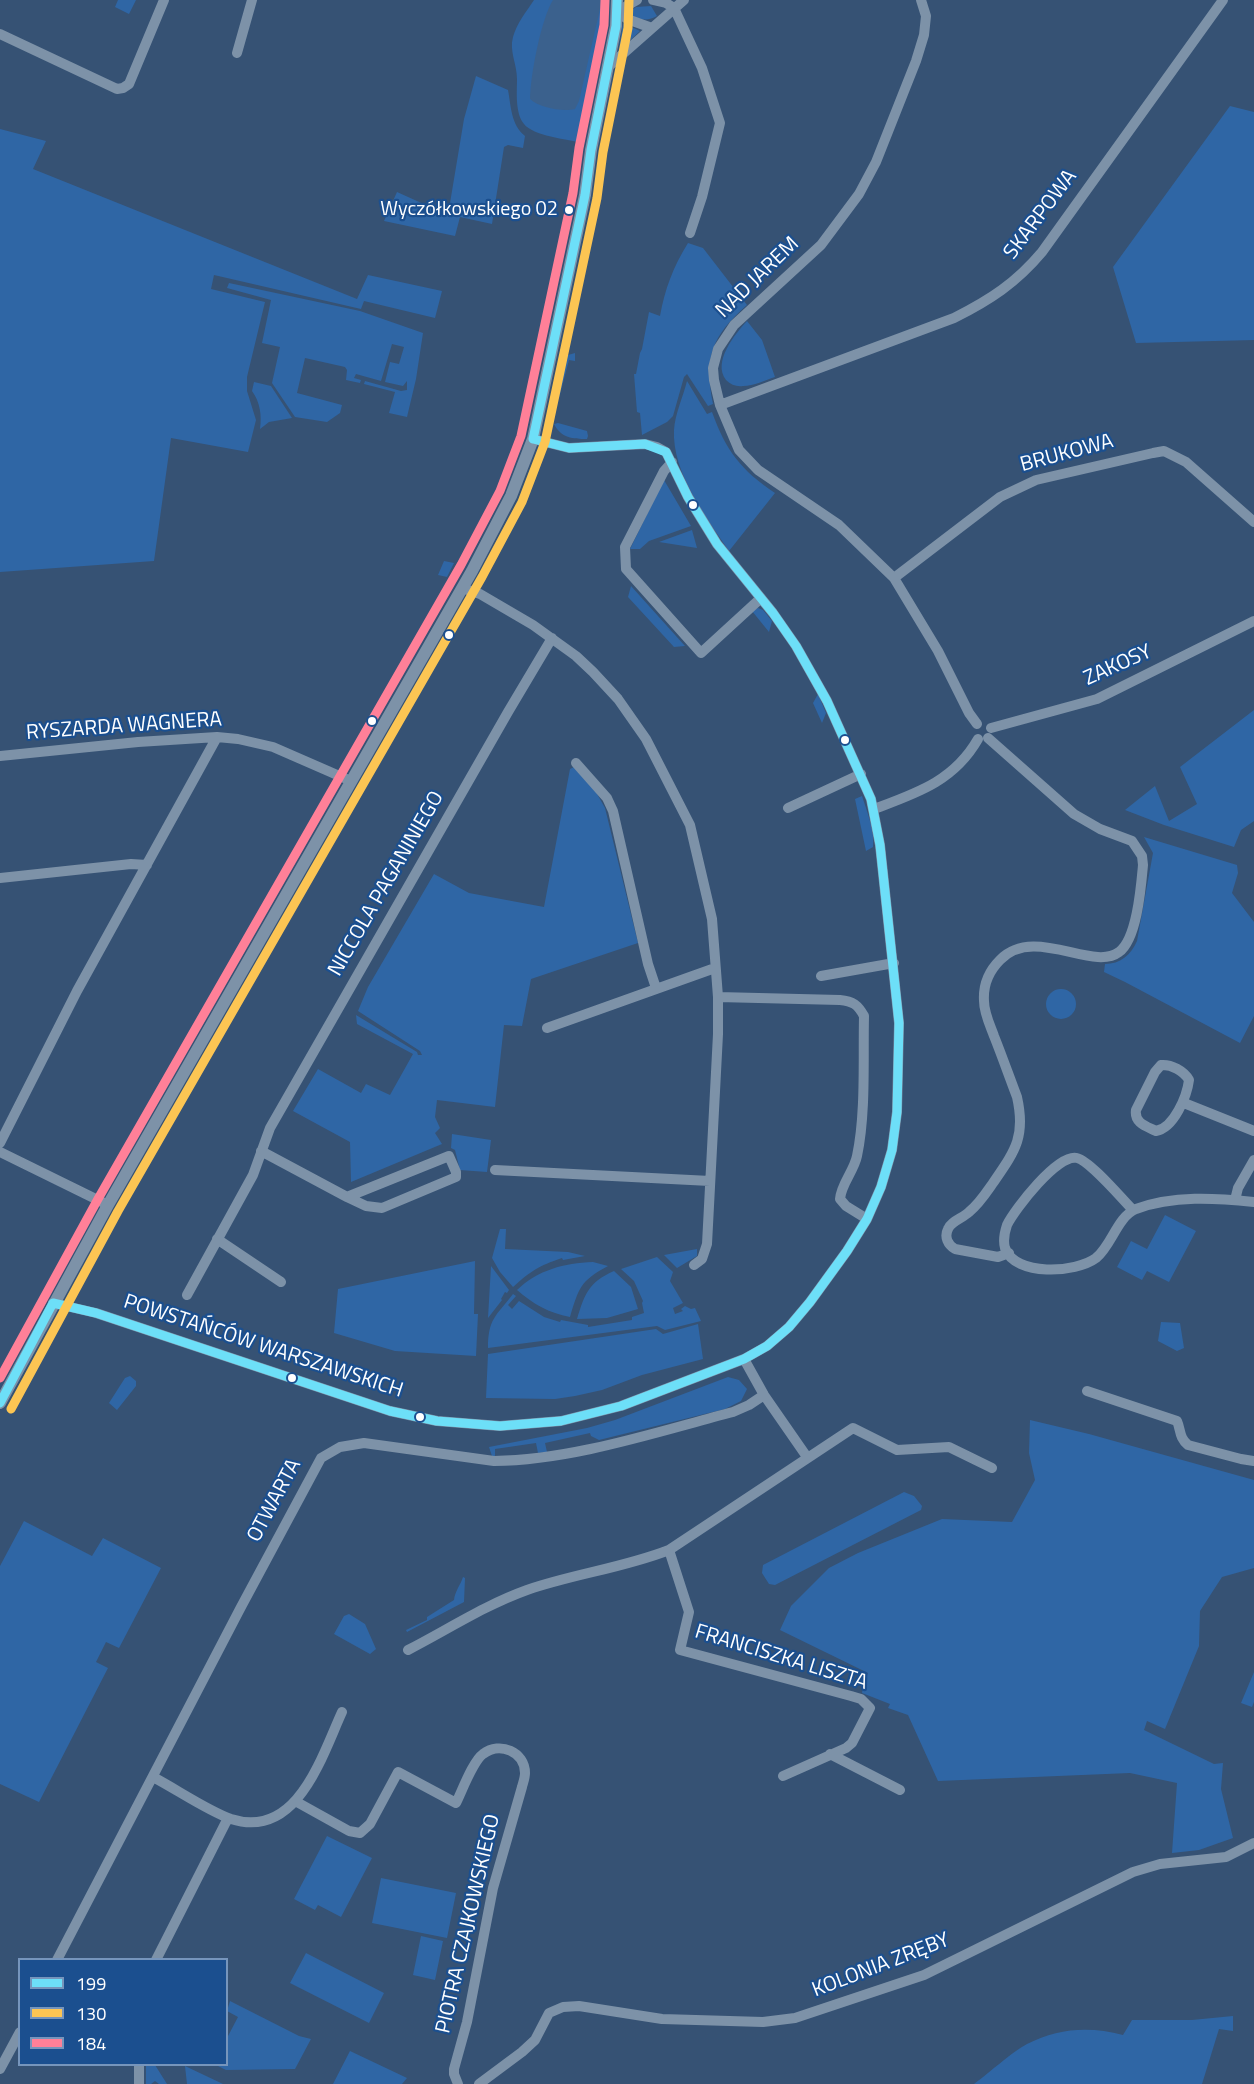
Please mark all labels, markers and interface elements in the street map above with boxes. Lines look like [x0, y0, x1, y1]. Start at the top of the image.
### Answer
street label: SKARPOWA [999, 165, 1083, 265]
place label: Wyczółkowskiego 02 [380, 198, 558, 222]
marker: Wyczółkowskiego 02 [563, 204, 575, 216]
street label: NAD JAREM [711, 232, 805, 324]
street label: BRUKOWA [1018, 429, 1116, 479]
unlabelled marker [687, 499, 699, 511]
unlabelled marker [443, 629, 455, 641]
street label: ZAKOSY [1080, 640, 1156, 692]
street label: RYSZARDA WAGNERA [25, 708, 223, 746]
unlabelled marker [366, 715, 378, 727]
unlabelled marker [839, 734, 851, 746]
street label: NICCOLA PAGANINIEGO [324, 787, 450, 981]
street label: POWSTAŃCÓW WARSZAWSKICH [120, 1290, 406, 1404]
unlabelled marker [286, 1372, 298, 1384]
unlabelled marker [414, 1411, 426, 1423]
street label: OTWARTA [243, 1455, 307, 1547]
street label: FRANCISZKA LISZTA [692, 1620, 870, 1696]
street label: PIOTRA CZAJKOWSKIEGO [432, 1812, 506, 2036]
street label: KOLONIA ZRĘBY [809, 1928, 953, 2004]
legend [18, 1958, 228, 2066]
text: 199 [76, 1970, 106, 1997]
text: 130 [76, 2000, 106, 2027]
text: 184 [76, 2030, 106, 2057]

